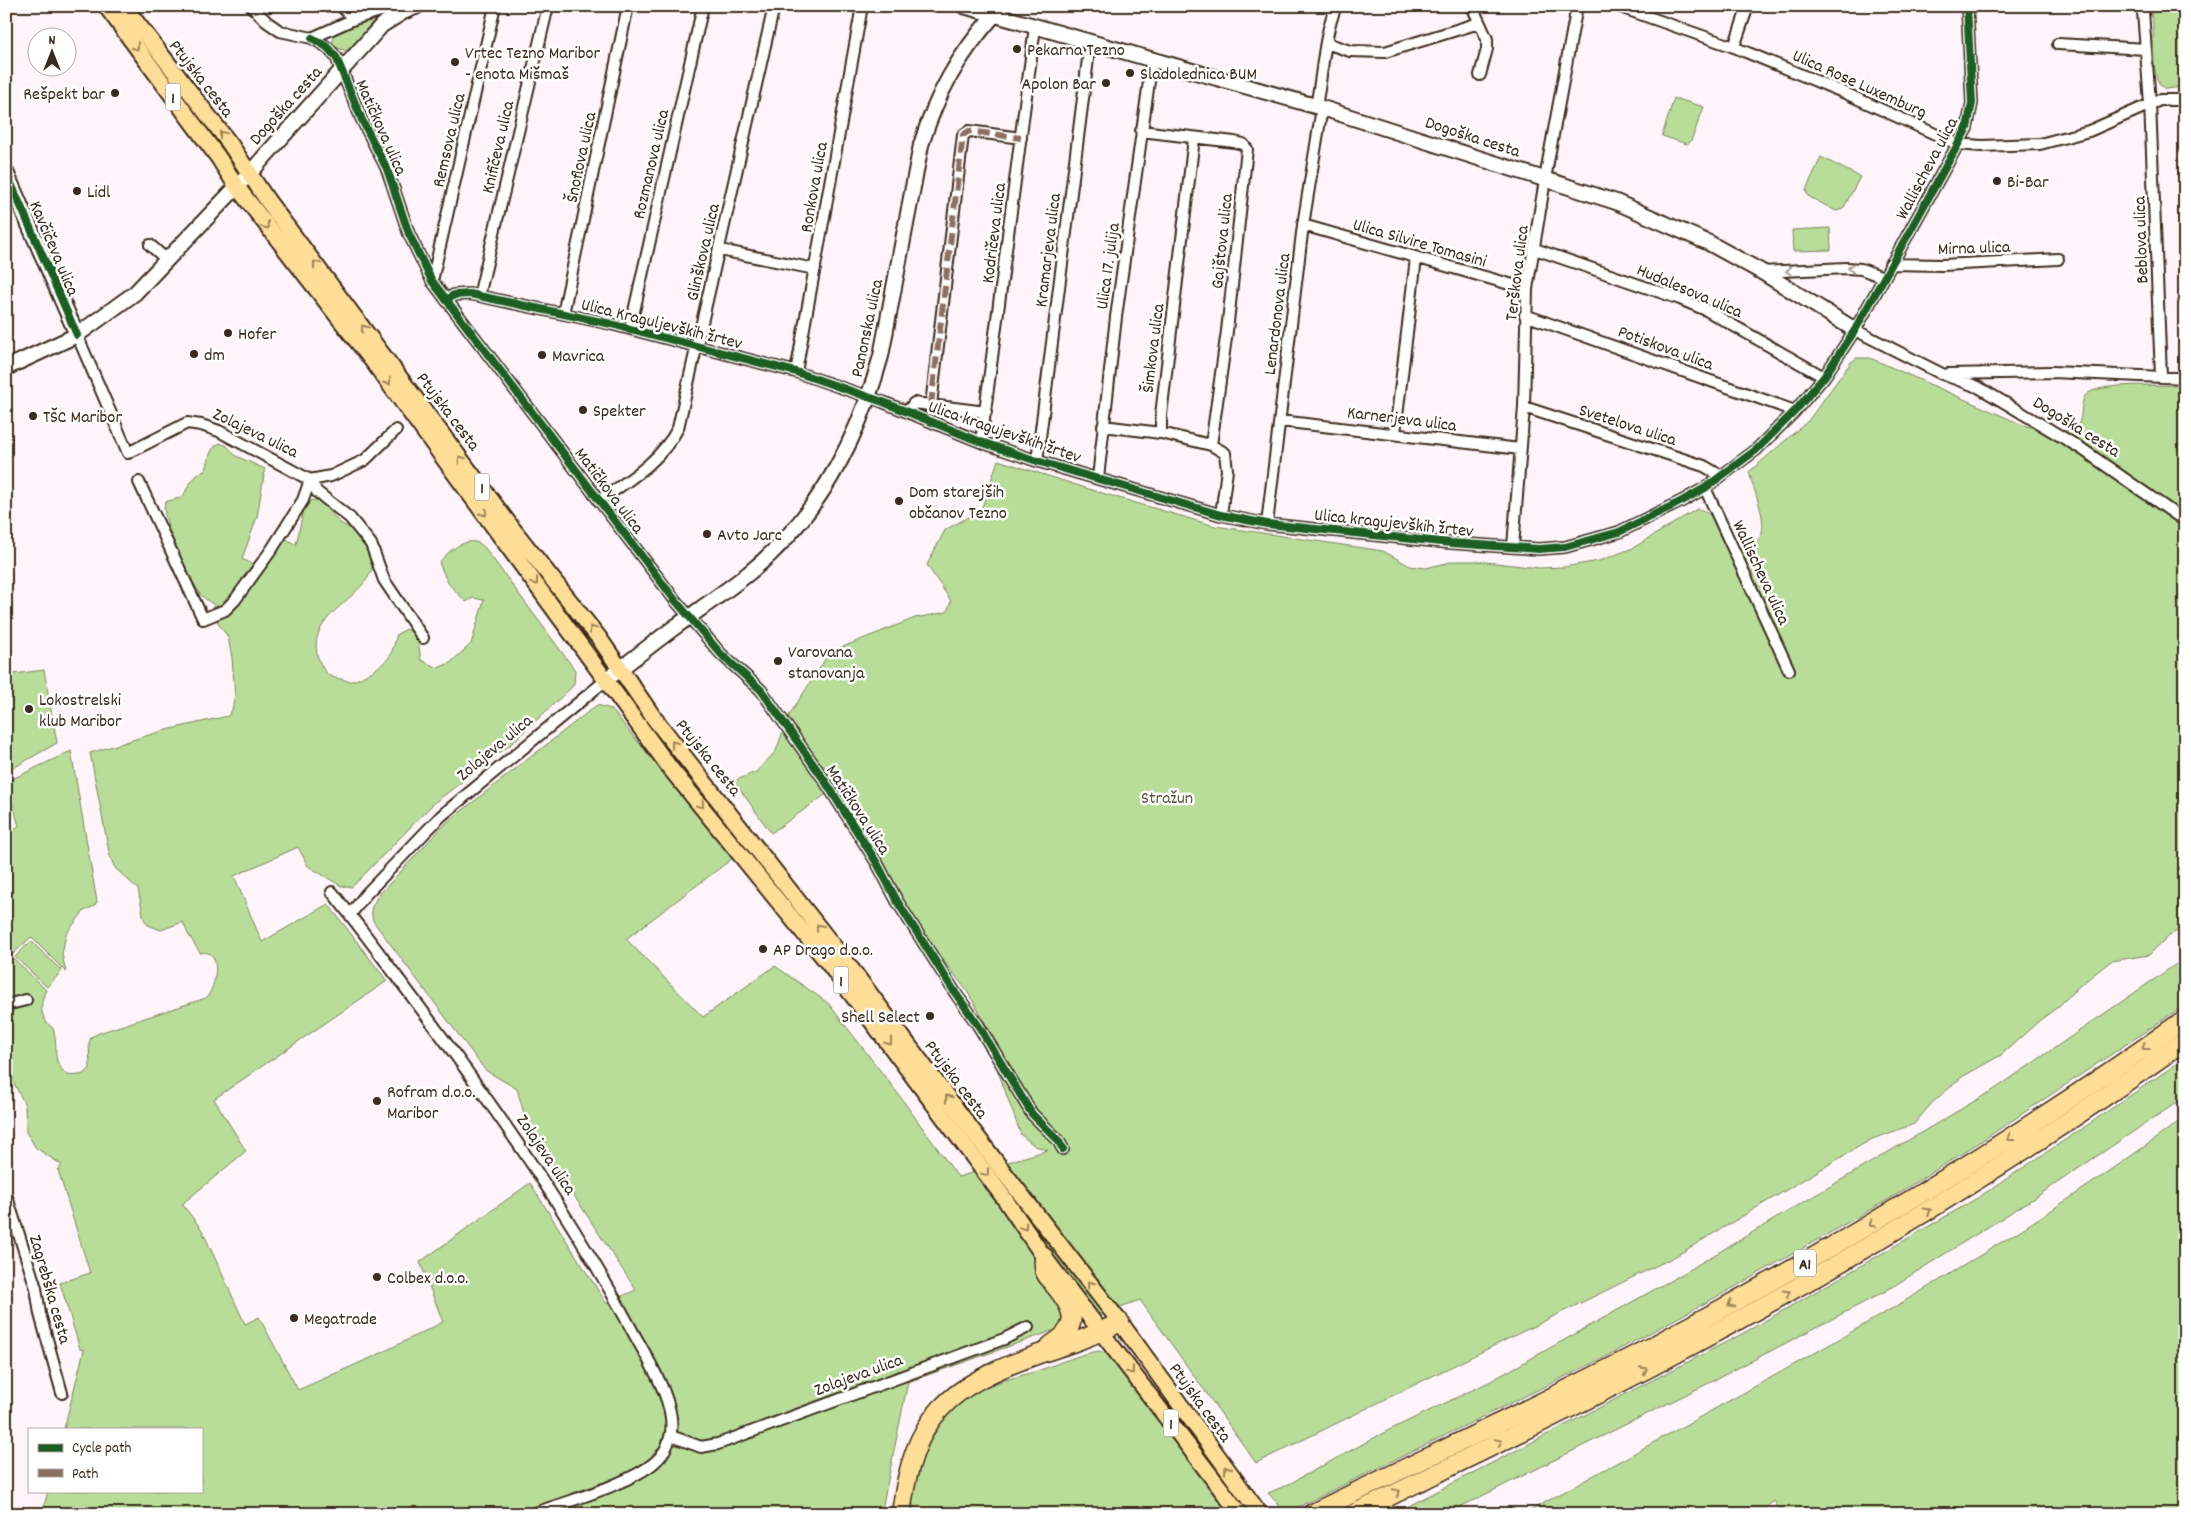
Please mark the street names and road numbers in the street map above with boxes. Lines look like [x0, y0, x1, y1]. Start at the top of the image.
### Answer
street label: Ptujska cesta [162, 35, 239, 124]
street label: Ulica Rose Luxemburg [1788, 44, 1930, 126]
street label: Dogoška cesta [245, 61, 330, 152]
street label: Matičkova ulica [347, 76, 412, 180]
road number: 1 [166, 84, 180, 110]
street label: Remsova ulica [427, 91, 474, 190]
street label: Knifičeva ulica [477, 98, 522, 196]
street label: Rozmanova ulica [628, 107, 677, 222]
street label: Šnoflova ulica [561, 109, 604, 205]
street label: Dogoška cesta [1421, 111, 1524, 166]
street label: Wallischeva ulica [1891, 113, 1966, 225]
street label: Ronkova ulica [795, 140, 836, 235]
street label: Kodričeva ulica [977, 181, 1014, 285]
street label: Kramarjeva ulica [1030, 191, 1069, 309]
street label: Gajštova ulica [1206, 192, 1241, 290]
street label: Beblova ulica [2128, 195, 2157, 284]
street label: Kavčičeva ulica [21, 198, 84, 301]
street label: Glinškova ulica [681, 201, 728, 304]
street label: Ulica Silvire Tomasini [1350, 213, 1489, 275]
street label: Ulica 17. julija [1091, 221, 1128, 311]
street label: Terškova ulica [1500, 224, 1537, 323]
street label: Mirna ulica [1937, 236, 2011, 263]
street label: Lenardonova ulica [1259, 251, 1298, 377]
street label: Hudalesova ulica [1632, 259, 1746, 326]
street label: Panonska ulica [846, 277, 891, 380]
street label: Ulica Kraguljevških žrtev [578, 293, 745, 358]
street label: Šimkova ulica [1137, 302, 1172, 394]
street label: Potiskova ulica [1614, 320, 1717, 378]
street label: Ptujska cesta [409, 368, 485, 457]
street label: Dogoška cesta [2027, 391, 2125, 465]
street label: Ulica kragujevških žrtev [924, 395, 1084, 471]
street label: Svetelova ulica [1575, 399, 1680, 454]
street label: Karnerjeva ulica [1346, 401, 1458, 440]
street label: Zolajeva ulica [208, 403, 302, 466]
street label: Matičkova ulica [567, 443, 649, 540]
road number: 1 [474, 474, 490, 501]
street label: Ulica kragujevških žrtev [1313, 504, 1475, 545]
street label: Wallischeva ulica [1725, 517, 1795, 630]
street label: Zolajeva ulica [452, 709, 539, 788]
street label: Ptujska cesta [668, 715, 746, 803]
street label: Matičkova ulica [818, 761, 896, 861]
road number: 1 [834, 966, 848, 994]
street label: Ptujska cesta [917, 1036, 993, 1125]
street label: Zolajeva ulica [509, 1110, 581, 1201]
street label: Zagrebška cesta [21, 1232, 76, 1348]
road number: A1 [1794, 1250, 1816, 1276]
street label: Zolajeva ulica [811, 1349, 907, 1404]
street label: Ptujska cesta [1162, 1359, 1237, 1449]
road number: 1 [1164, 1410, 1178, 1436]

